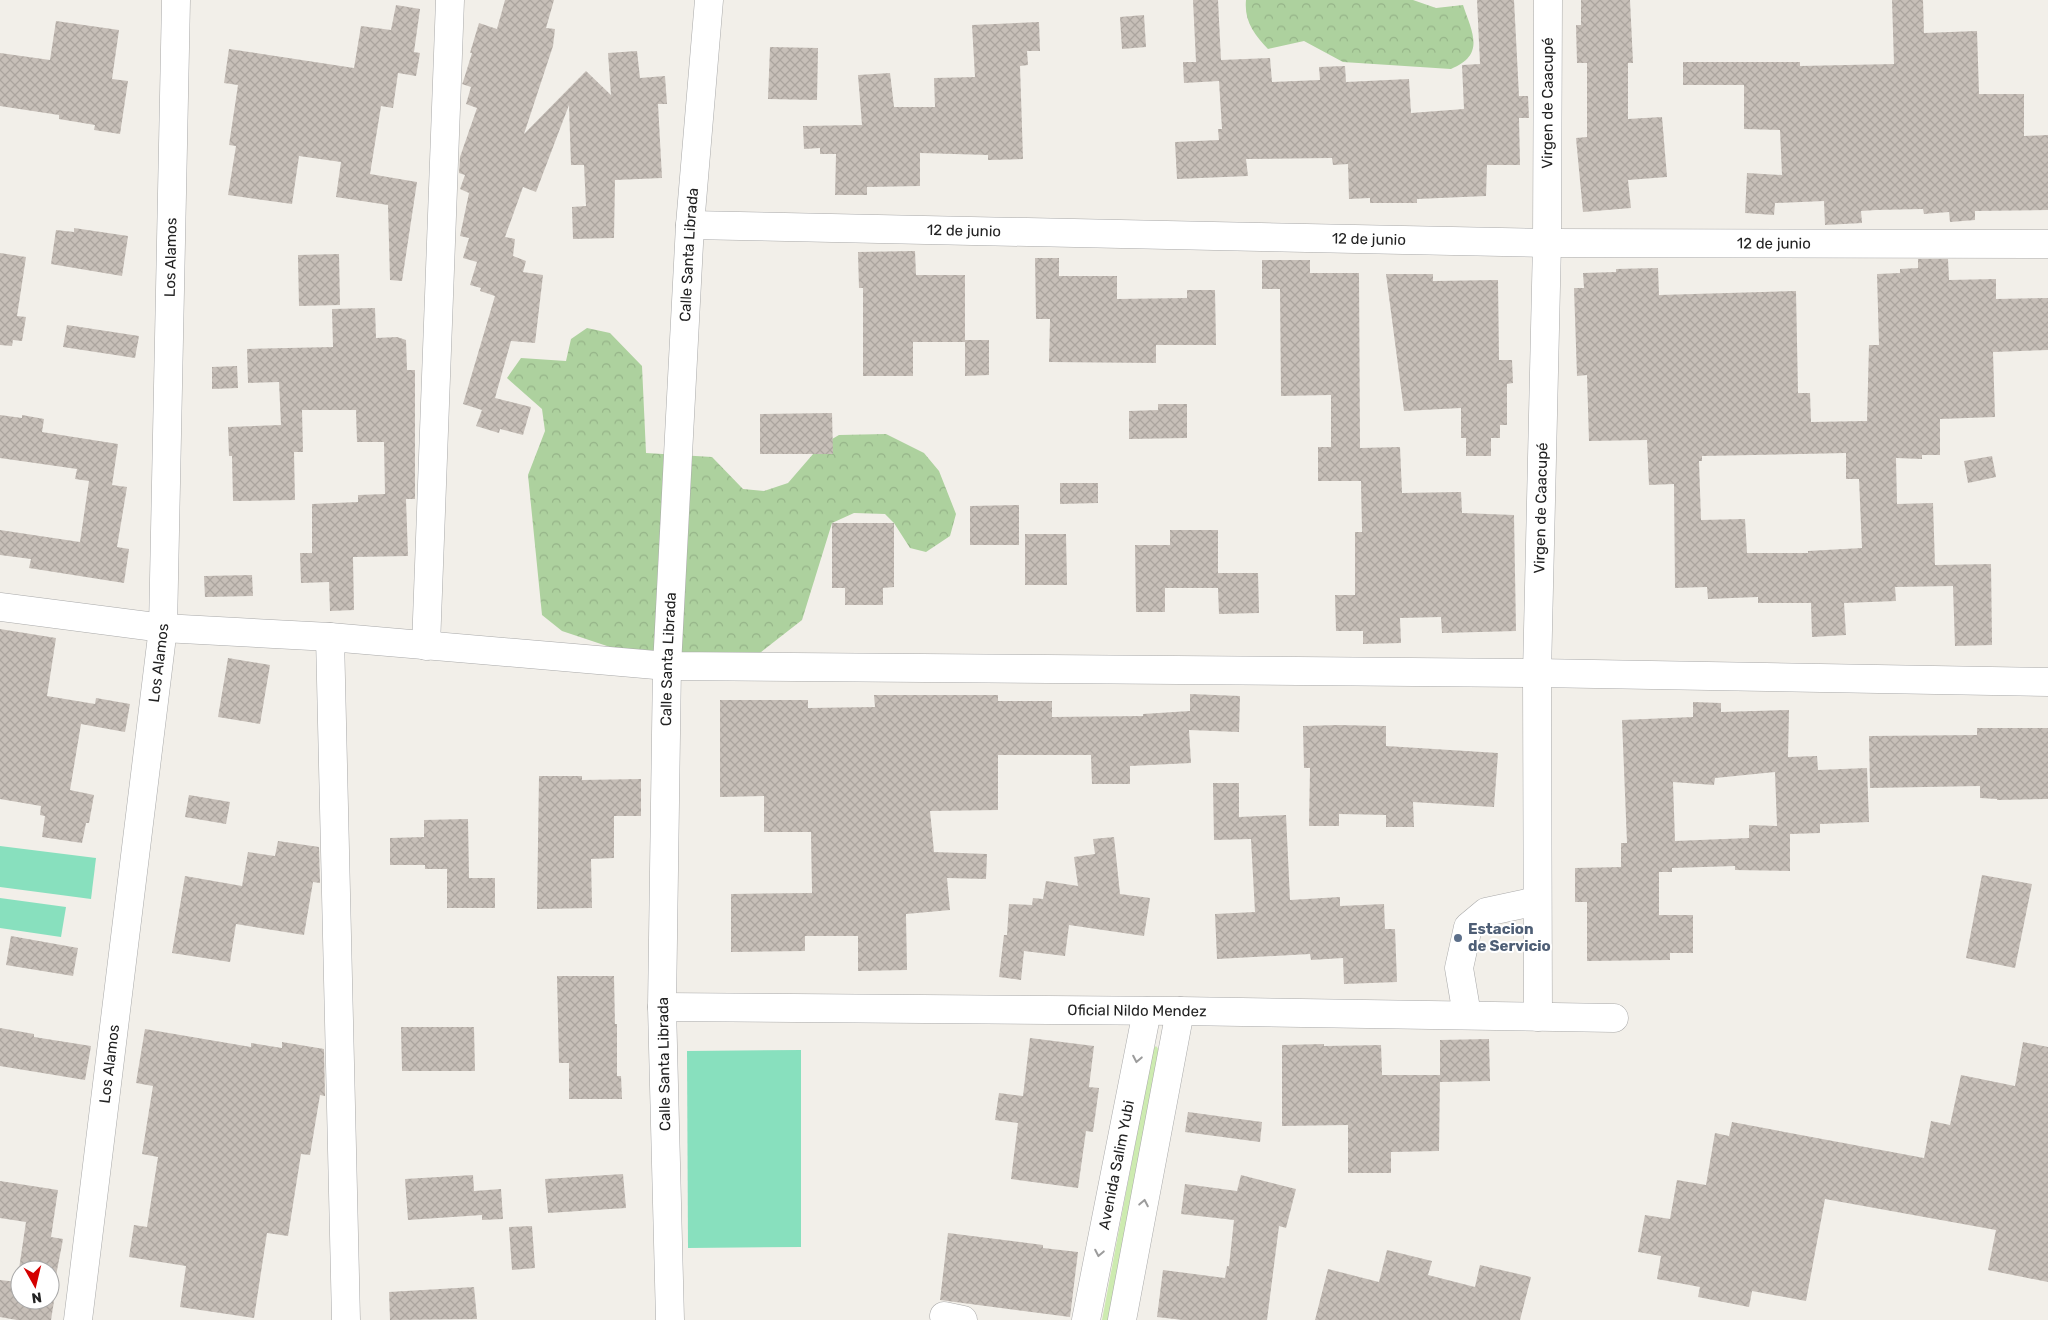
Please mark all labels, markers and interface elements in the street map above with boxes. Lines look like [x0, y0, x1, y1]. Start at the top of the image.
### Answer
street label: Virgen de Caacupé [1538, 37, 1557, 169]
street label: Calle Santa Librada [676, 187, 702, 322]
street label: Los Alamos [161, 217, 181, 297]
street label: 12 de junio [927, 221, 1001, 241]
street label: 12 de junio [1332, 229, 1406, 249]
street label: 12 de junio [1737, 234, 1811, 253]
street label: Virgen de Caacupé [1530, 442, 1551, 574]
street label: Calle Santa Librada [657, 592, 680, 726]
street label: Los Alamos [145, 623, 172, 703]
place label: Estacion de Servicio [1468, 920, 1551, 955]
marker: Estacion de Servicio [1452, 932, 1464, 944]
street label: Calle Santa Librada [654, 997, 674, 1131]
street label: Oficial Nildo Mendez [1067, 1001, 1207, 1020]
street label: Los Alamos [96, 1023, 123, 1104]
one-way arrow [1133, 1054, 1143, 1063]
street label: Avenida Salim Yubi [1095, 1099, 1138, 1231]
one-way arrow [1138, 1199, 1149, 1208]
one-way arrow [1094, 1248, 1105, 1257]
north arrow [10, 1260, 60, 1310]
text: N [31, 1288, 43, 1306]

